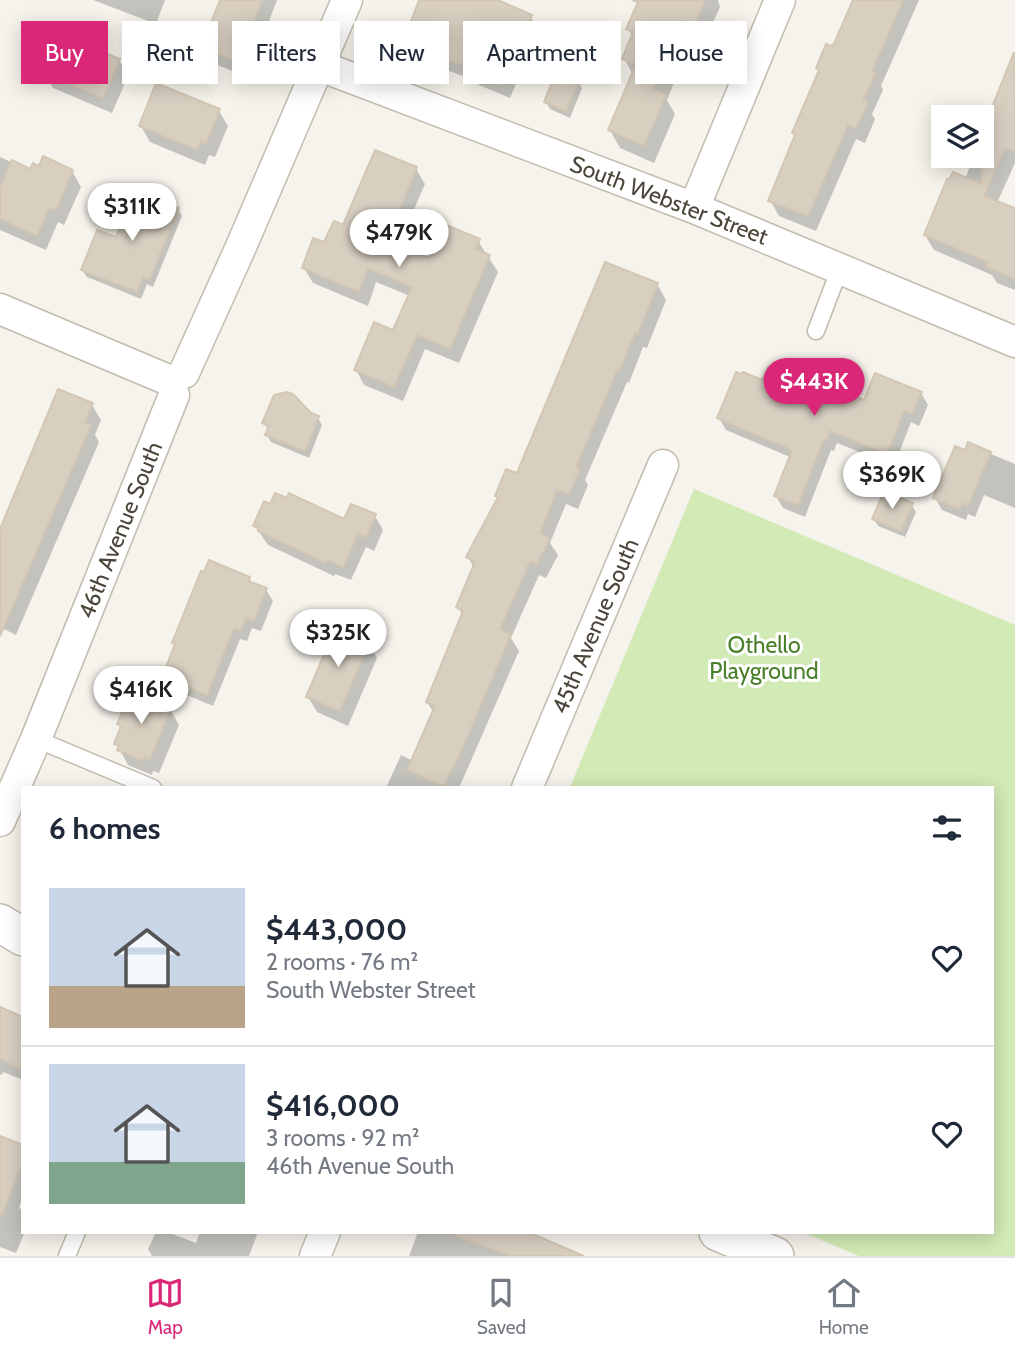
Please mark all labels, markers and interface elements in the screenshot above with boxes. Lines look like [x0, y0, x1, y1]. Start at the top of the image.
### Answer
chip: Buy [21, 21, 108, 84]
chip: Rent [122, 21, 218, 84]
chip: Filters [232, 21, 340, 84]
chip: New [354, 21, 449, 84]
chip: Apartment [463, 21, 621, 84]
chip: House [635, 21, 747, 84]
map controls [931, 105, 994, 168]
button: layers [931, 105, 994, 168]
street label: South Webster Street [566, 149, 772, 251]
pin: $311K [83, 184, 181, 243]
text: $311K [103, 192, 161, 220]
pin: $479K [350, 210, 448, 269]
text: $479K [366, 218, 432, 246]
pin: $443K [765, 358, 863, 418]
text: $443K [780, 367, 848, 395]
street label: 46th Avenue South [72, 437, 168, 623]
pin: $369K [843, 452, 941, 511]
text: $369K [859, 460, 925, 488]
street label: 45th Avenue South [545, 534, 645, 718]
pin: $325K [289, 610, 387, 669]
text: $325K [306, 618, 370, 646]
park label: Othello Playground [709, 631, 819, 685]
pin: $416K [92, 666, 190, 726]
text: $416K [109, 675, 173, 703]
icon: filters [928, 809, 966, 847]
text: 6 homes [49, 810, 160, 847]
text: $443,000 [266, 911, 407, 948]
icon: home [105, 916, 189, 1000]
icon: heart [928, 939, 966, 977]
text: 2 rooms · 76 m² [266, 948, 418, 976]
text: South Webster Street [266, 976, 475, 1004]
text: $416,000 [266, 1087, 400, 1124]
icon: home [105, 1092, 189, 1176]
icon: heart [928, 1115, 966, 1153]
text: 3 rooms · 92 m² [266, 1124, 420, 1152]
text: 46th Avenue South [266, 1152, 454, 1180]
tab: Map [146, 1274, 184, 1339]
tab: Saved [477, 1274, 526, 1339]
tab: Home [819, 1274, 869, 1339]

